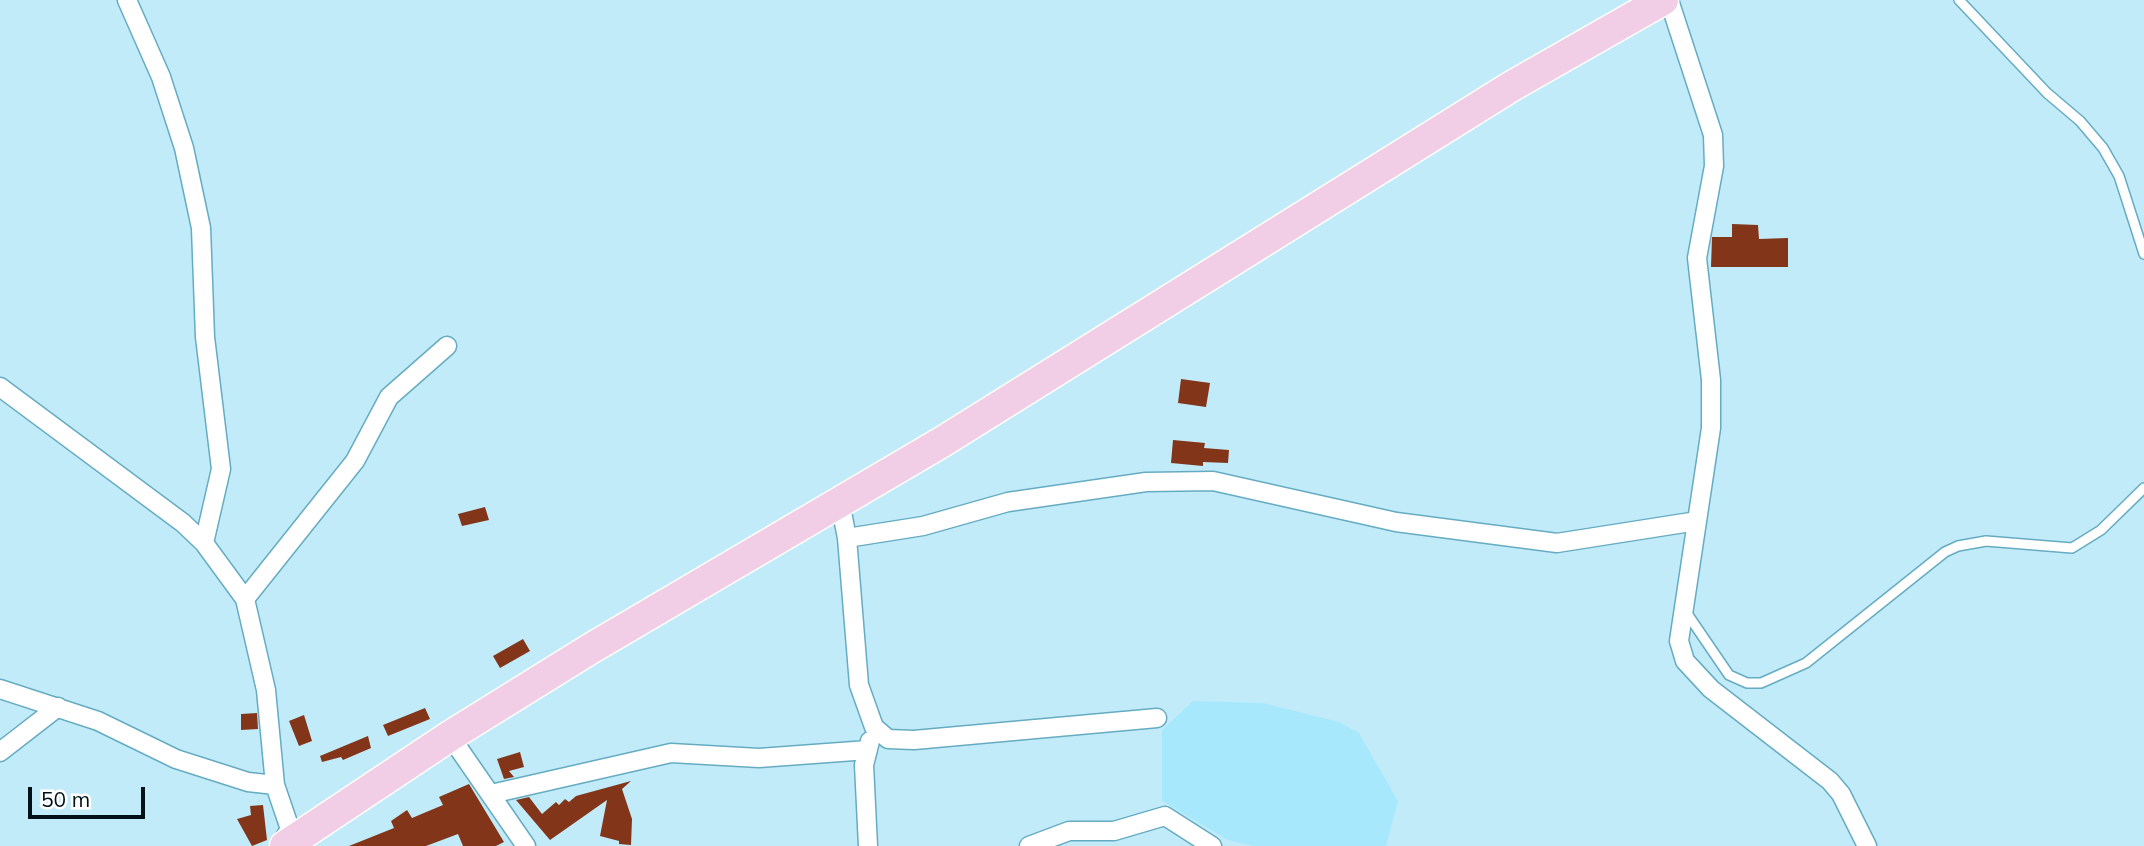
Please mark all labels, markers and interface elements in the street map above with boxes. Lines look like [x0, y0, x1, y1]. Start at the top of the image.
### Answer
scale bar [32, 772, 149, 816]
text: 50 m [41, 786, 90, 812]

